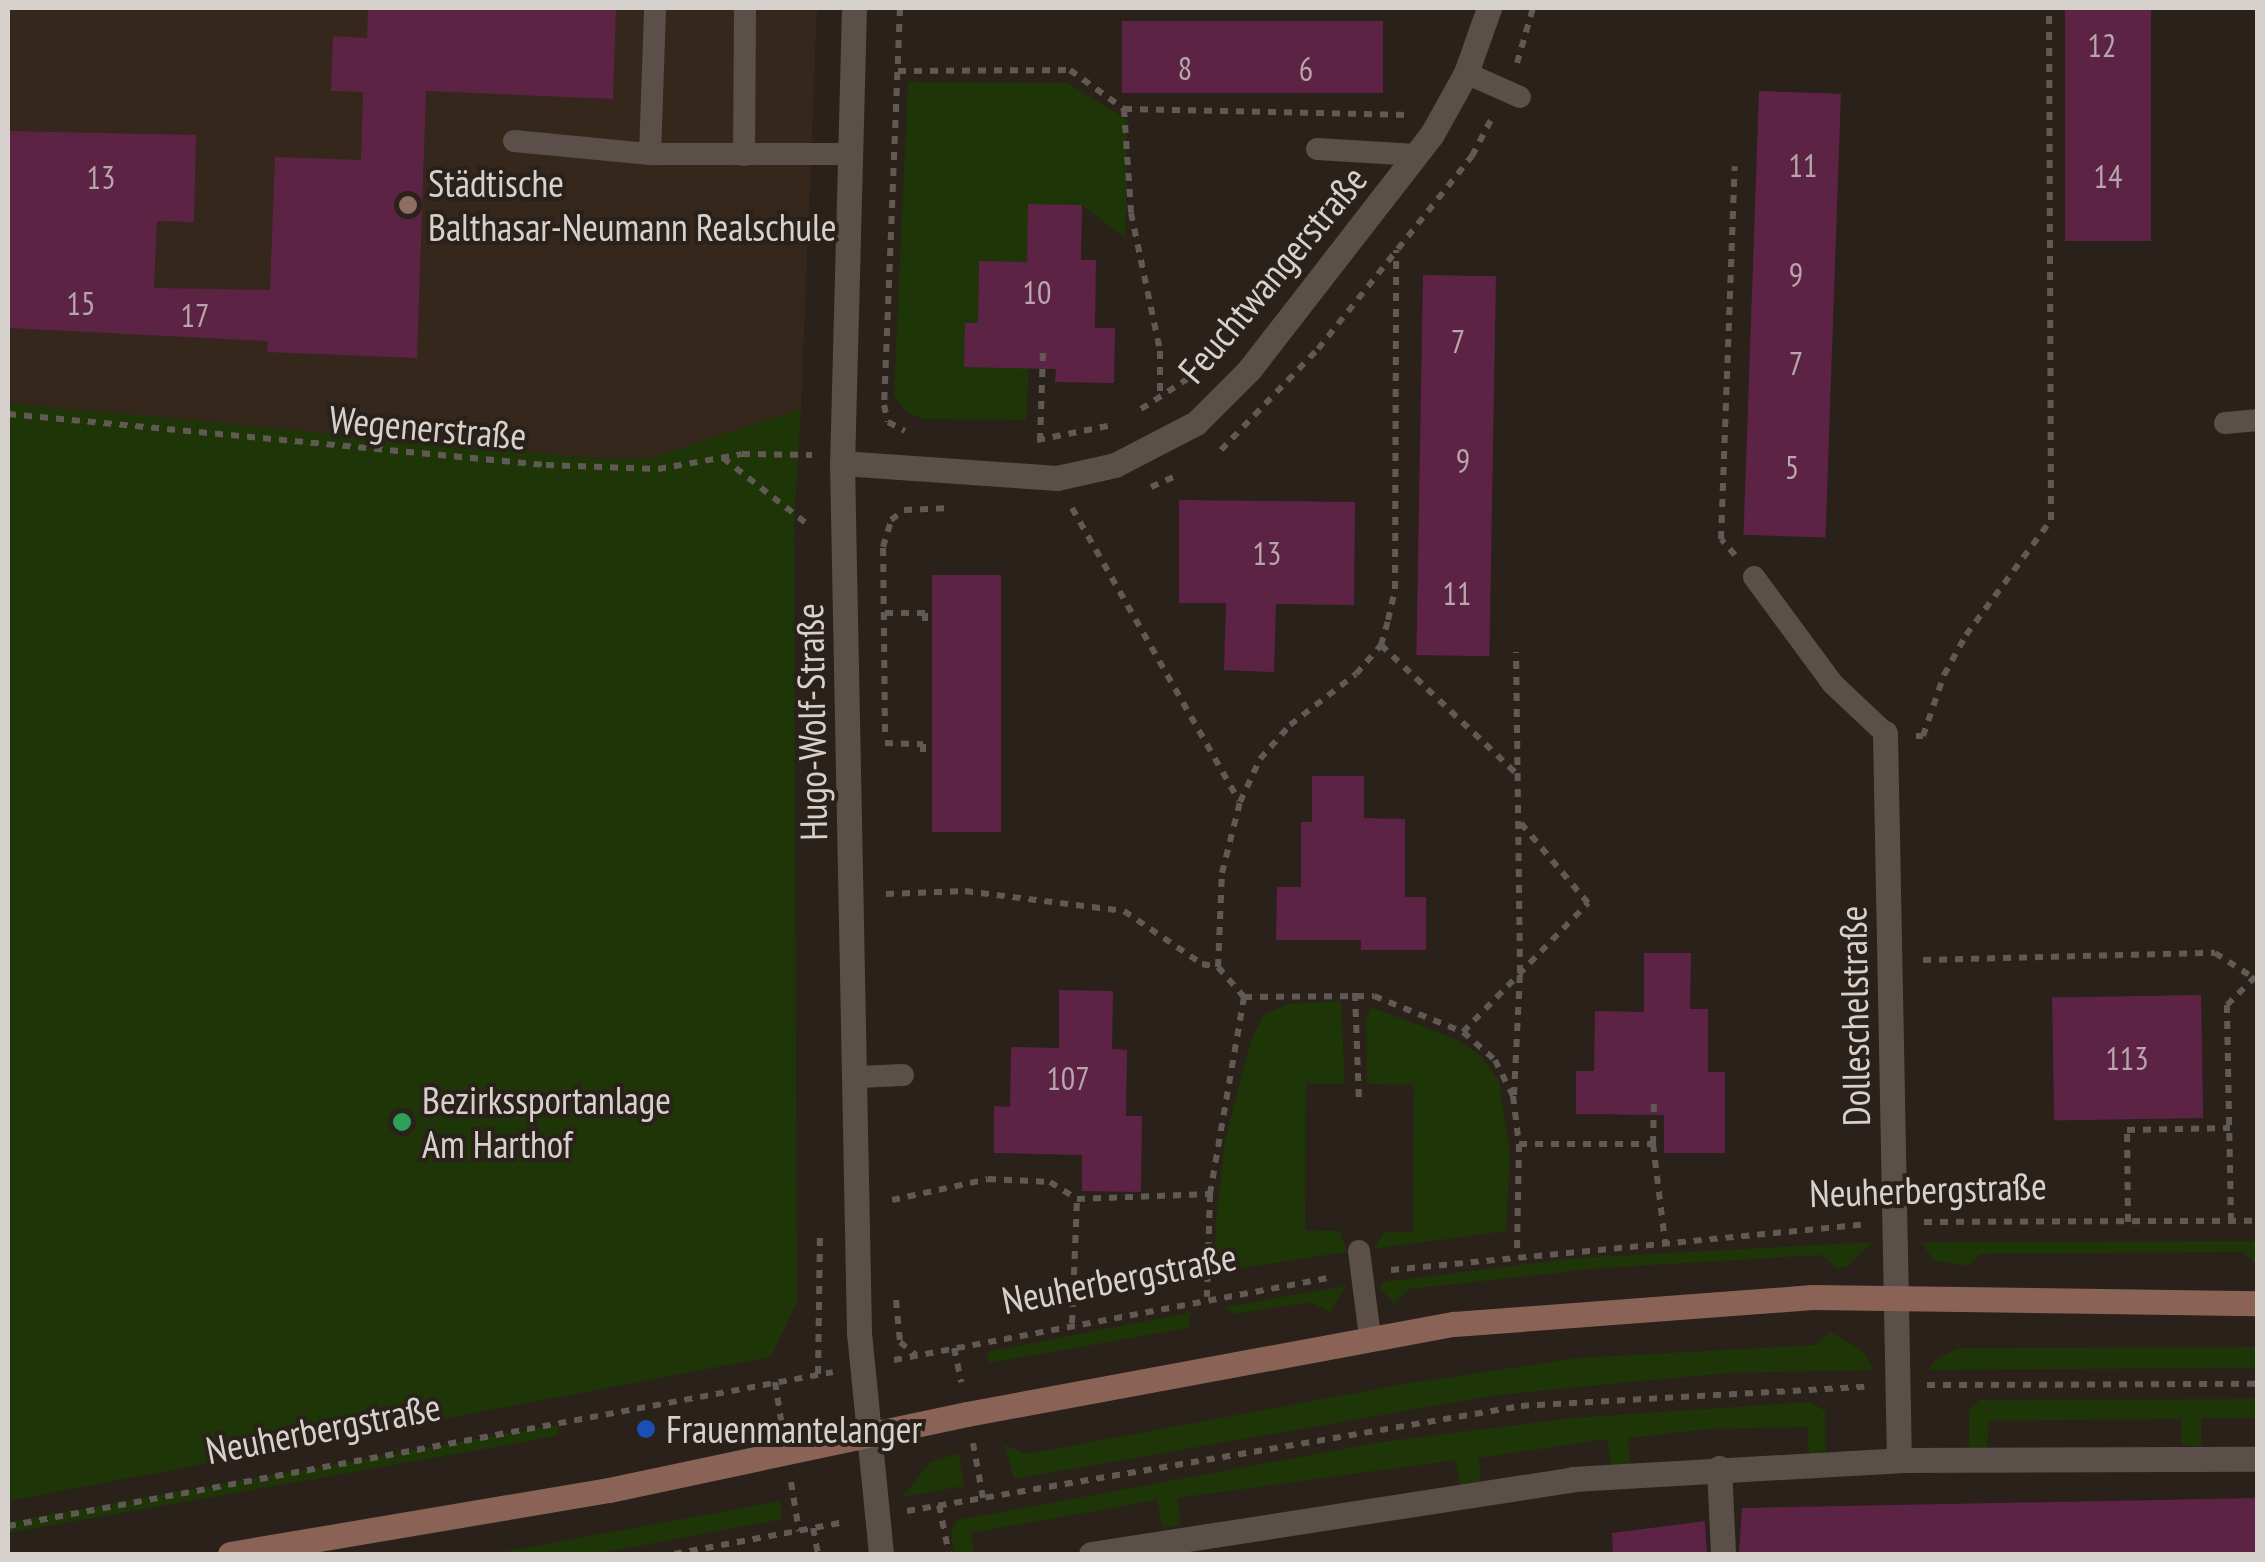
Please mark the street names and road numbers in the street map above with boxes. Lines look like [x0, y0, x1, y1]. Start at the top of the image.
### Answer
street label: Feuchtwangerstraße [1168, 156, 1376, 392]
street label: Wegenerstraße [328, 396, 528, 458]
street label: Hugo-Wolf-Straße [786, 603, 836, 841]
street label: Dolleschelstraße [1829, 905, 1879, 1127]
street label: Neuherbergstraße [1808, 1162, 2048, 1216]
street label: Neuherbergstraße [998, 1233, 1240, 1323]
street label: Neuherbergstraße [202, 1383, 444, 1473]

